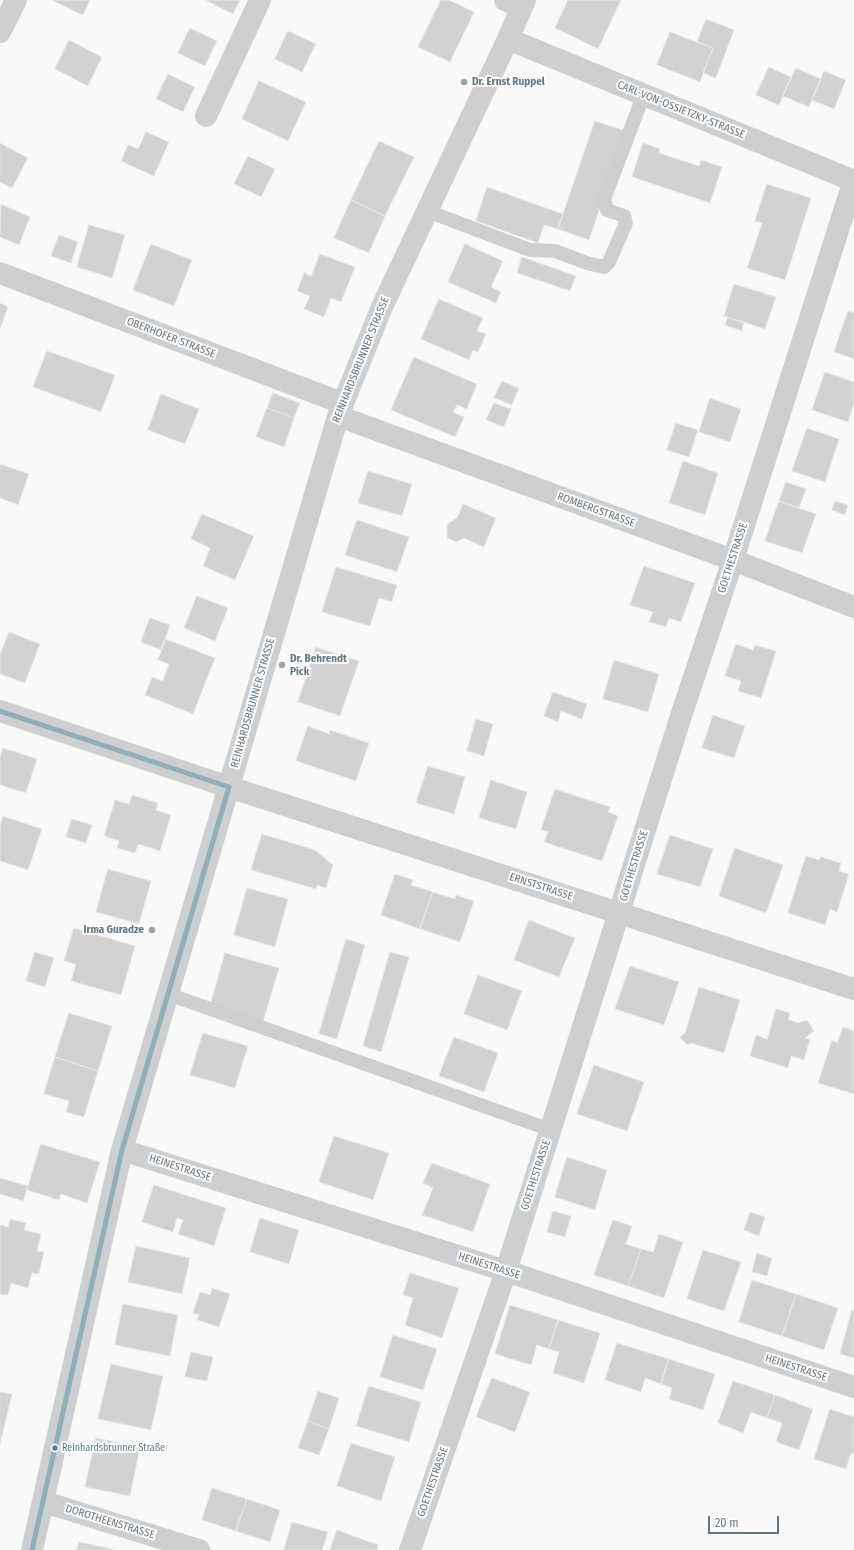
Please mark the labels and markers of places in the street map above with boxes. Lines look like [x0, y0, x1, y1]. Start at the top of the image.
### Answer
place label: Dr. Ernst Ruppel [472, 75, 545, 89]
marker: Dr. Ernst Ruppel [459, 77, 469, 87]
place label: Dr. Behrendt Pick [290, 652, 347, 678]
marker: Dr. Behrendt Pick [277, 660, 287, 670]
place label: Irma Guradze [83, 923, 144, 937]
marker: Irma Guradze [147, 925, 157, 935]
place label: Reinhardsbrunner Straße [62, 1442, 165, 1454]
marker: Reinhardsbrunner Straße [50, 1443, 60, 1453]

